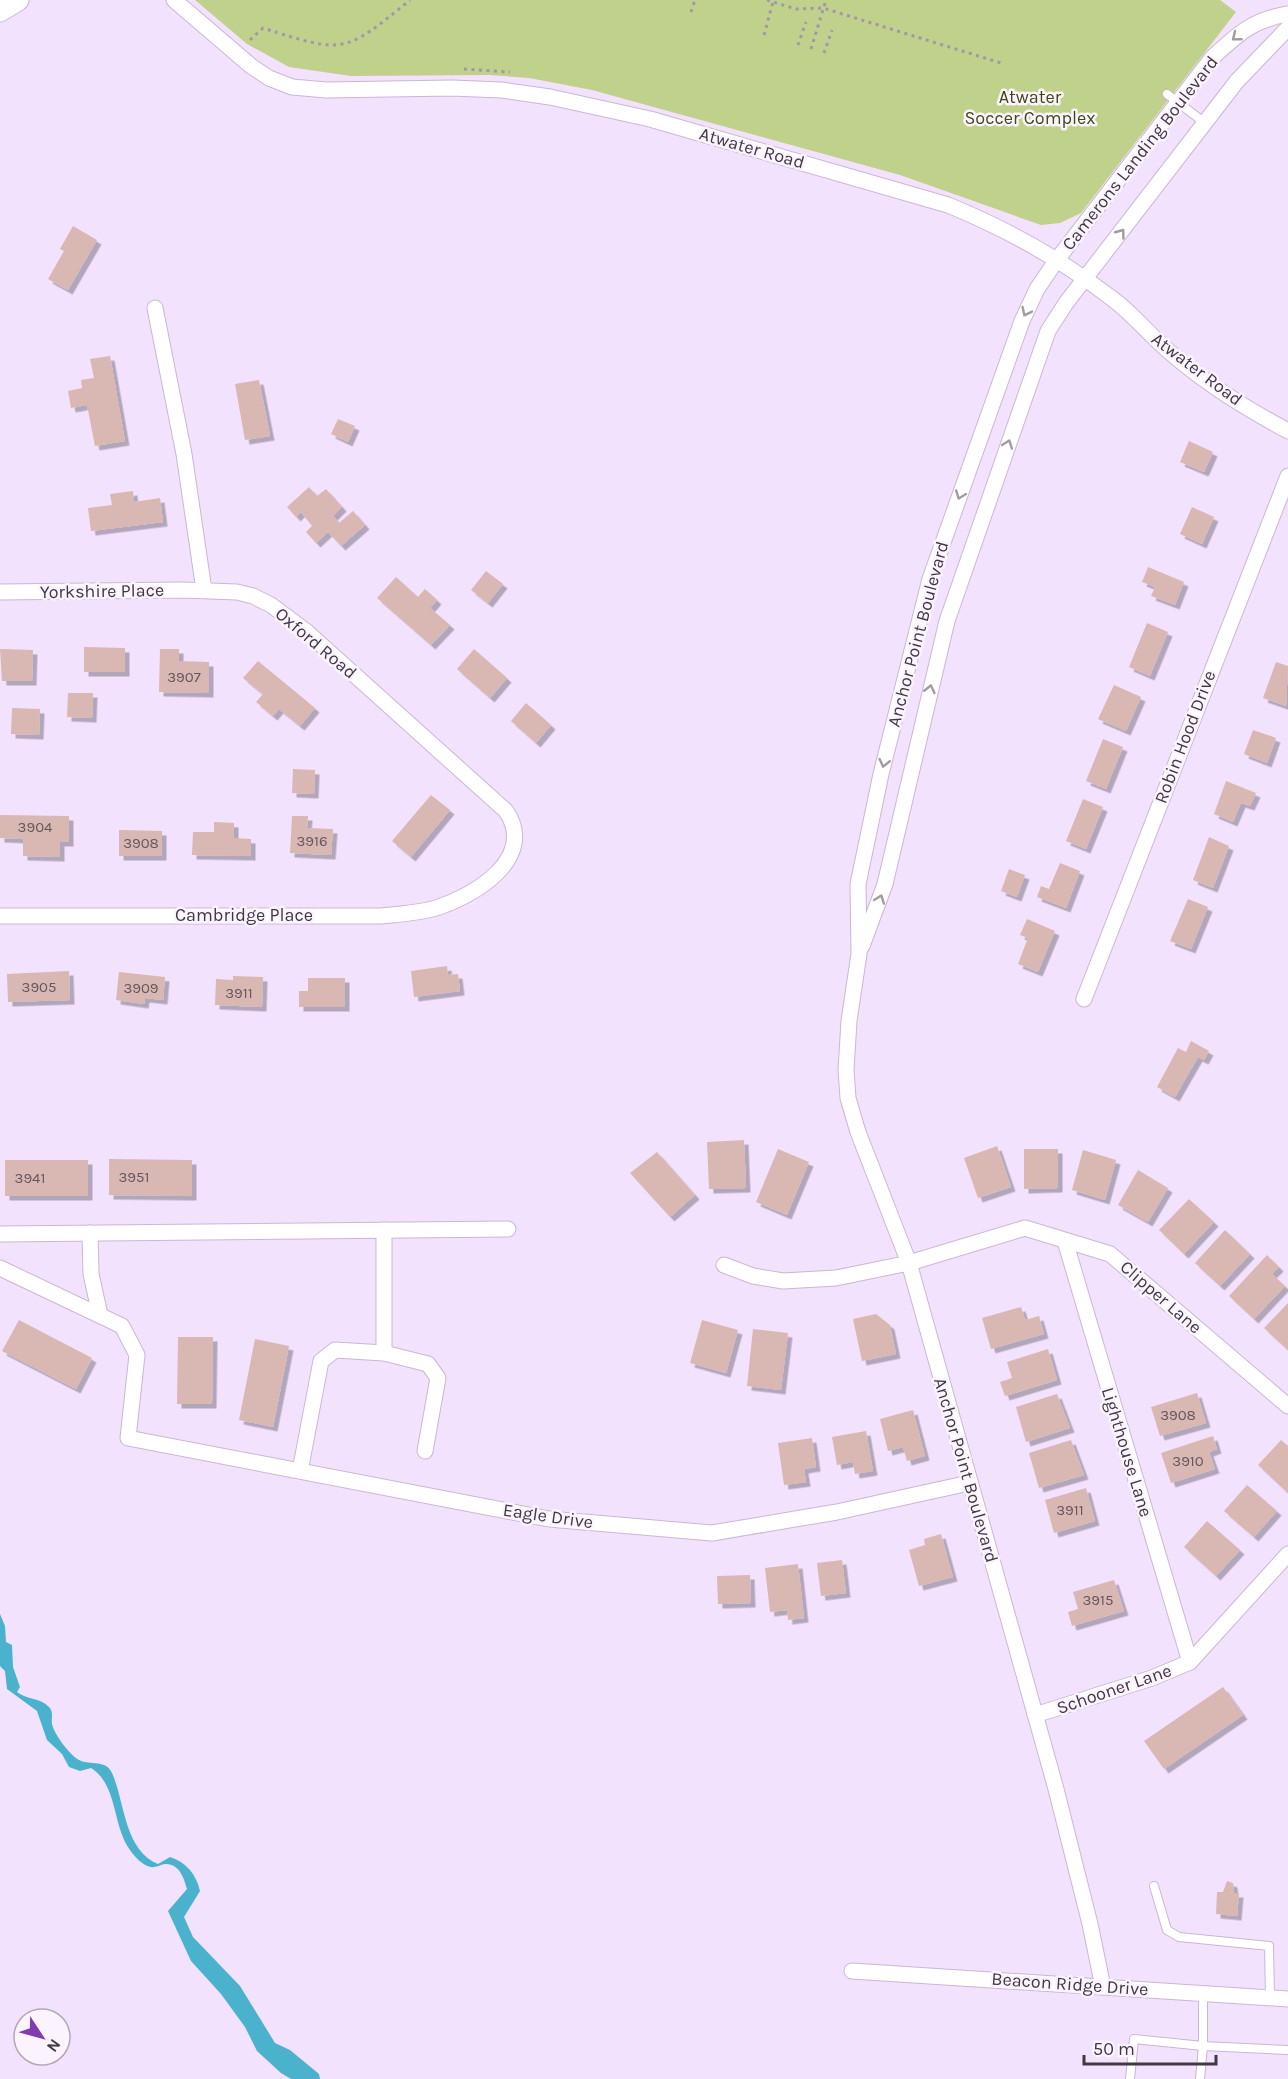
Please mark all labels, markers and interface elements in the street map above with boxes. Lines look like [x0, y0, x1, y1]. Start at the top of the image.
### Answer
one-way arrow [1232, 30, 1243, 41]
street label: Camerons Landing Boulevard [1057, 51, 1223, 255]
park label: Atwater Soccer Complex [964, 86, 1096, 129]
street label: Atwater Road [697, 123, 807, 173]
one-way arrow [1114, 228, 1125, 239]
one-way arrow [1022, 305, 1034, 316]
street label: Atwater Road [1147, 328, 1247, 410]
one-way arrow [1000, 439, 1013, 450]
one-way arrow [954, 489, 967, 500]
street label: Anchor Point Boulevard [883, 539, 953, 729]
street label: Yorkshire Place [40, 579, 164, 603]
street label: Oxford Road [271, 603, 361, 683]
street label: Robin Hood Drive [1150, 667, 1220, 807]
house number: 3907 [167, 668, 201, 686]
one-way arrow [922, 685, 935, 695]
one-way arrow [878, 758, 891, 768]
house number: 3904 [18, 818, 53, 836]
house number: 3916 [296, 832, 328, 850]
house number: 3908 [123, 834, 159, 852]
one-way arrow [872, 895, 885, 905]
street label: Cambridge Place [175, 904, 313, 926]
house number: 3905 [22, 978, 56, 996]
house number: 3909 [123, 979, 159, 997]
house number: 3911 [225, 984, 253, 1002]
house number: 3951 [119, 1168, 149, 1186]
house number: 3941 [15, 1169, 45, 1187]
street label: Clipper Lane [1116, 1256, 1206, 1338]
street label: Anchor Point Boulevard [929, 1375, 1003, 1565]
street label: Lighthouse Lane [1097, 1384, 1157, 1520]
house number: 3908 [1160, 1406, 1196, 1424]
house number: 3910 [1172, 1452, 1204, 1470]
street label: Eagle Drive [502, 1499, 594, 1533]
house number: 3911 [1056, 1501, 1084, 1519]
house number: 3915 [1083, 1591, 1113, 1609]
street label: Schooner Lane [1054, 1659, 1174, 1719]
street label: Beacon Ridge Drive [991, 1968, 1149, 2000]
north arrow [12, 2007, 72, 2067]
scale bar [1084, 2028, 1216, 2066]
text: N [43, 2035, 65, 2056]
text: 50 m [1093, 2038, 1135, 2060]

